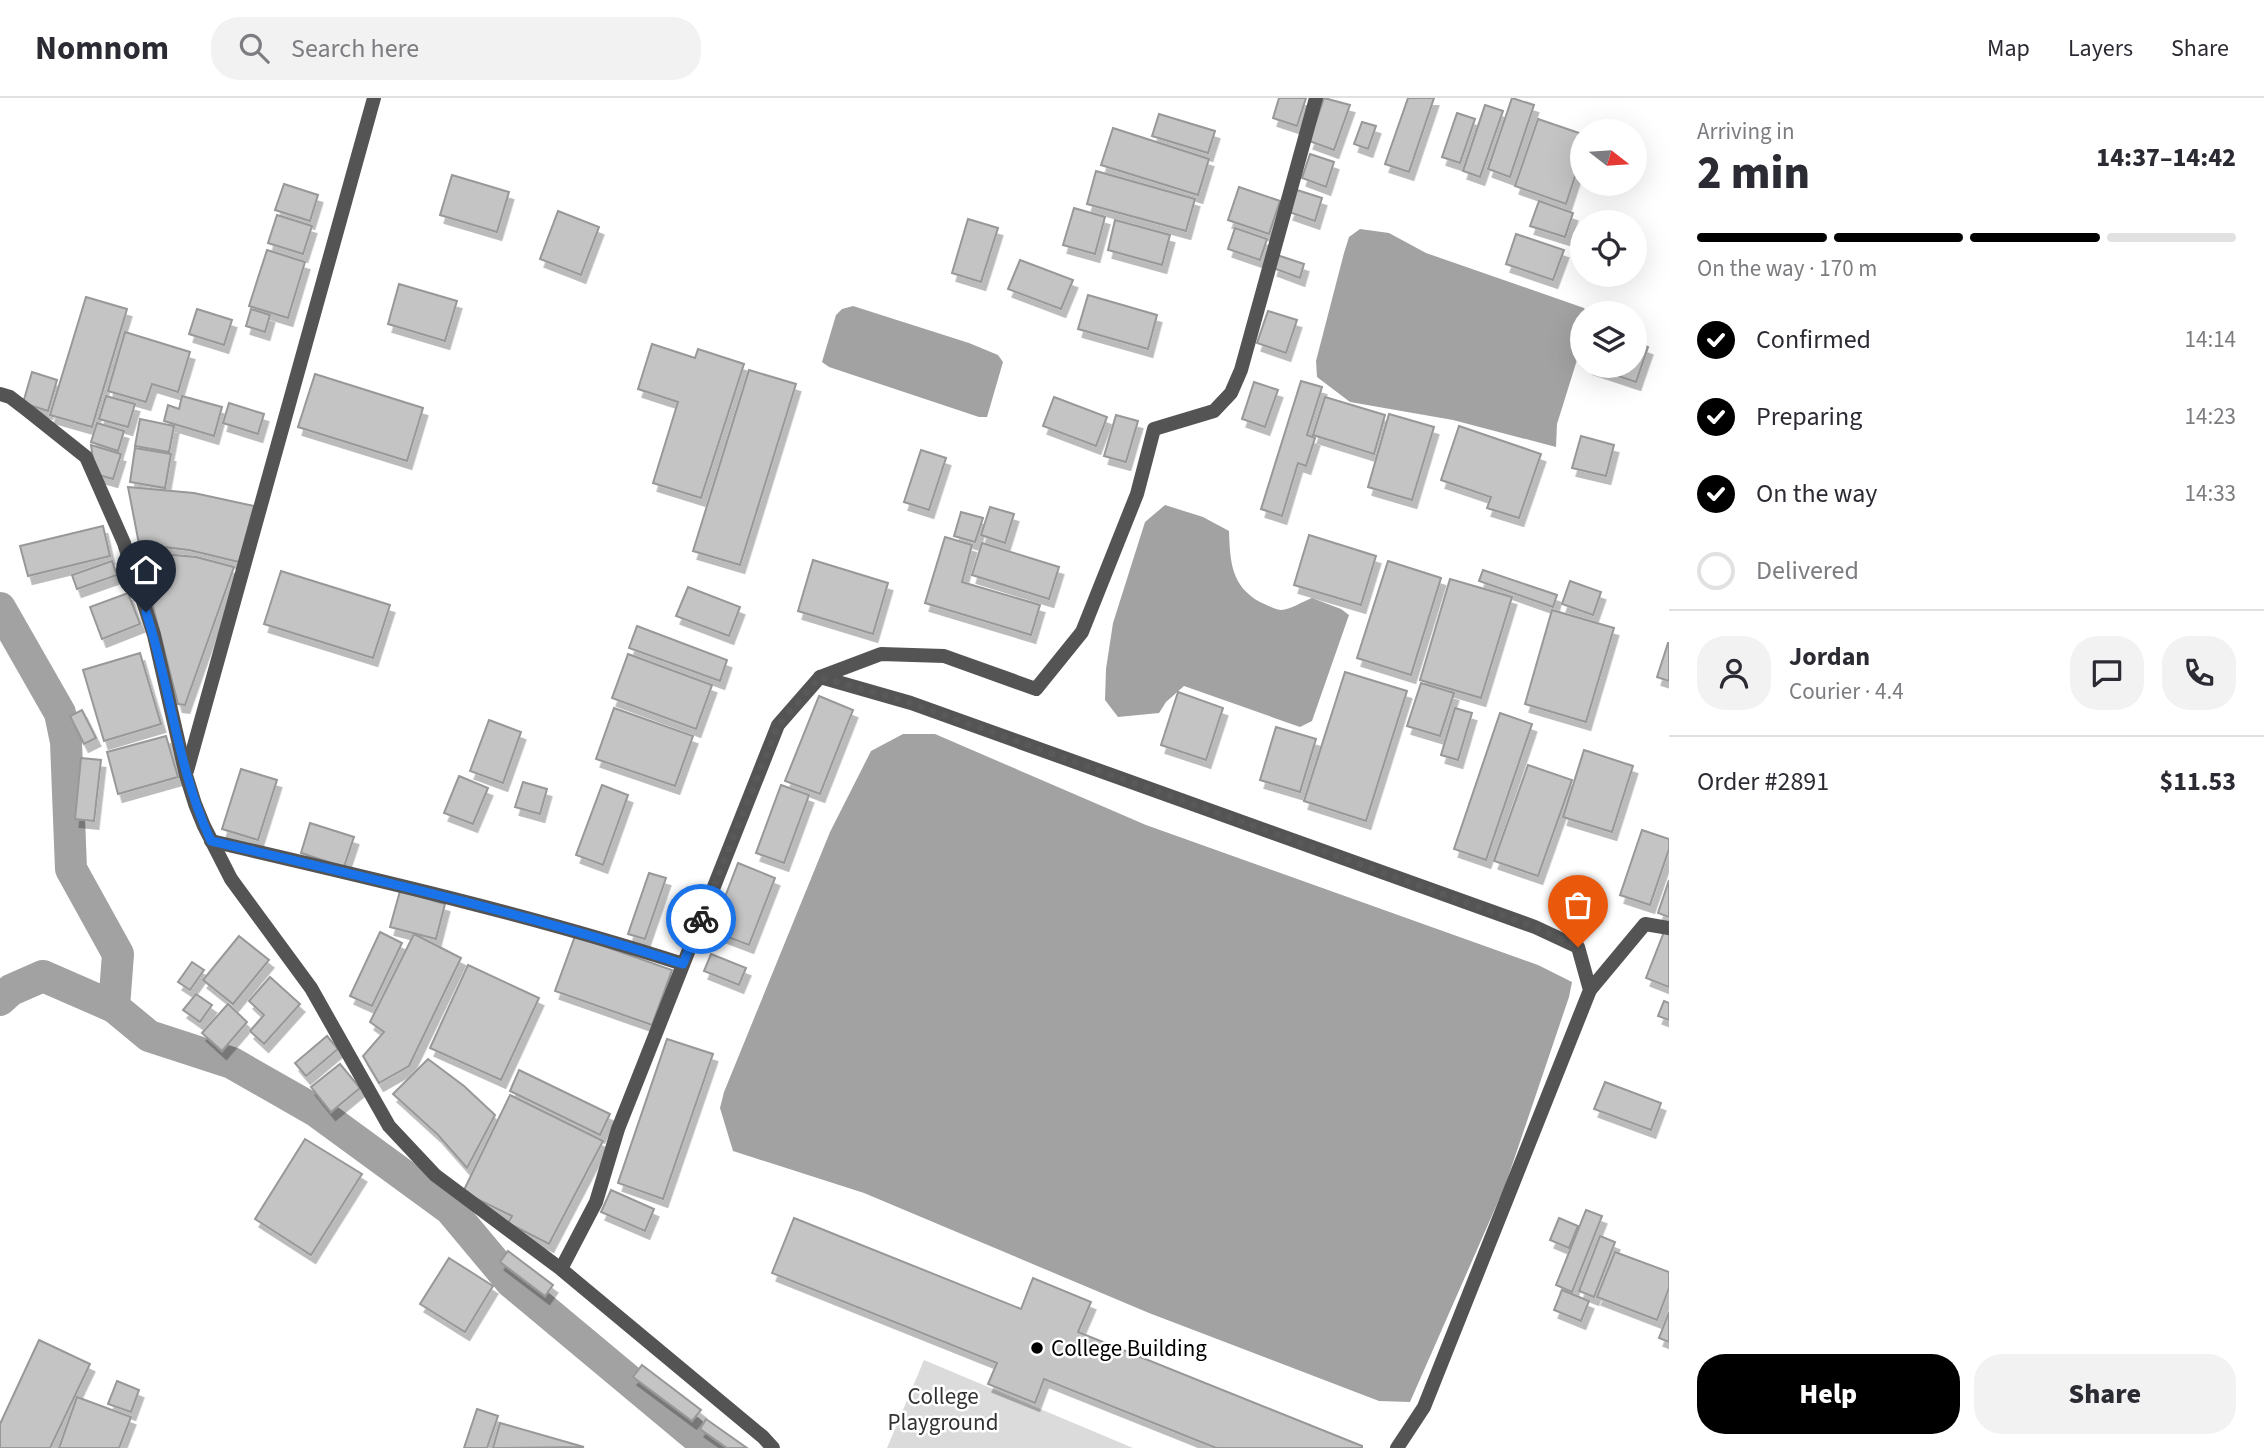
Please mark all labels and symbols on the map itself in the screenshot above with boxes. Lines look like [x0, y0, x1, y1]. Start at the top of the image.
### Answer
north arrow [1570, 119, 1647, 196]
pin [116, 540, 176, 612]
pin [1548, 875, 1608, 947]
courier [666, 884, 736, 954]
place label: College Building [1051, 1332, 1207, 1365]
marker: College Building [1029, 1340, 1045, 1356]
park label: College Playground [888, 1380, 998, 1439]

